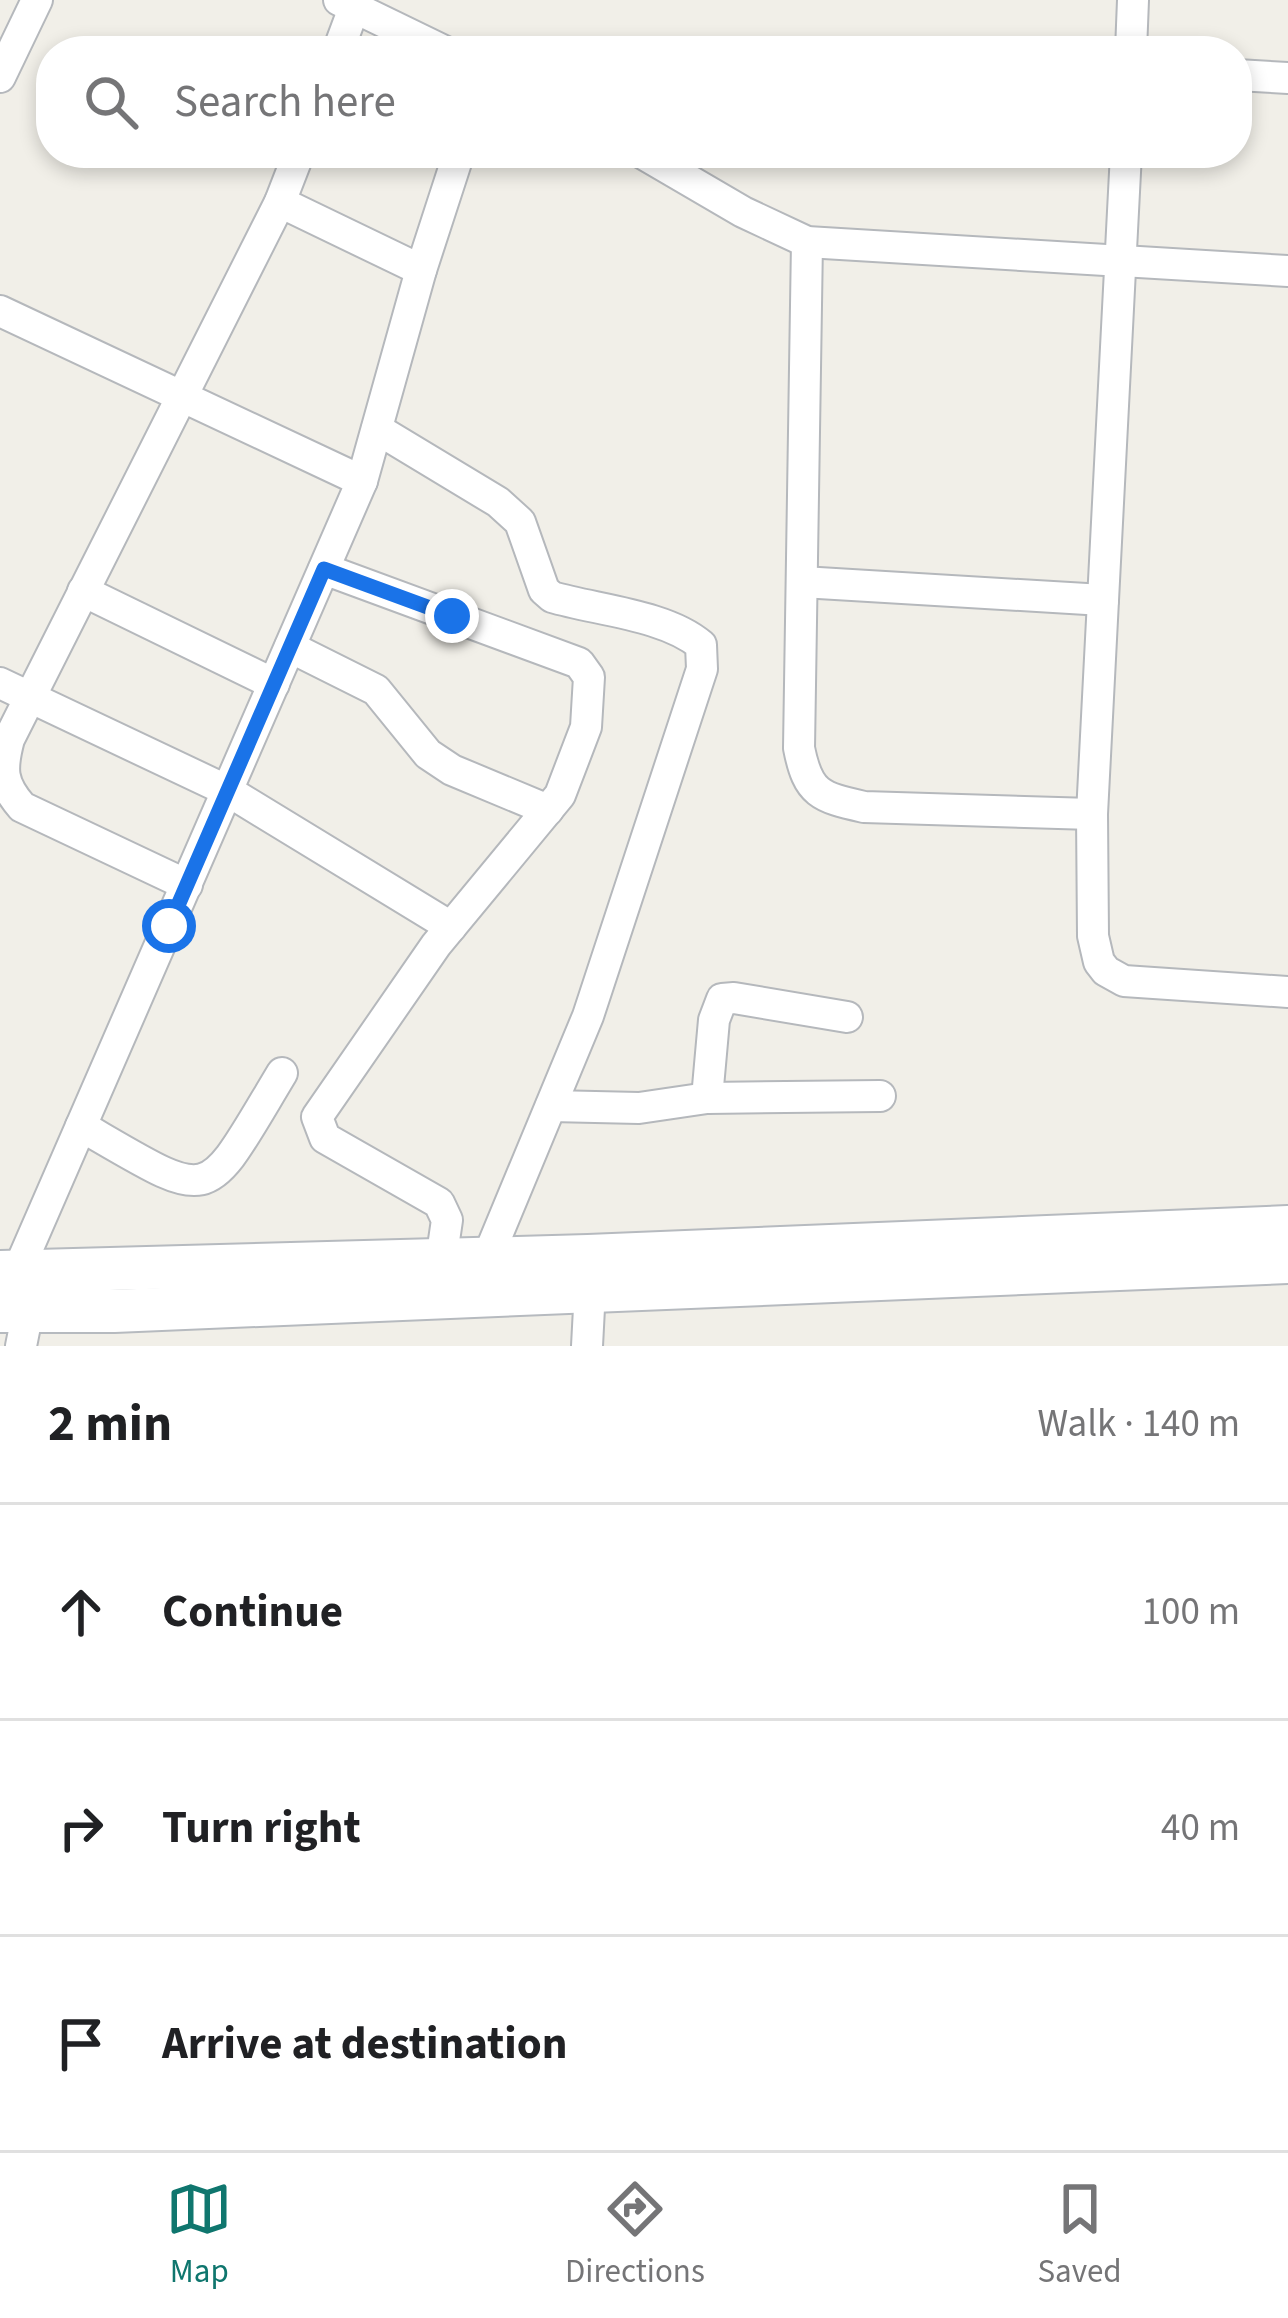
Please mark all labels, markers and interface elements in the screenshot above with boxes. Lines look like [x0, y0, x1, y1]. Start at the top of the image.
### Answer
search box [36, 36, 1252, 168]
icon: search [78, 69, 144, 135]
text: Search here [174, 70, 396, 134]
route end [425, 589, 479, 643]
route start [142, 899, 196, 953]
text: 2 min [48, 1388, 172, 1460]
text: Walk · 140 m [1037, 1396, 1240, 1452]
icon: ahead [48, 1579, 114, 1645]
text: Continue [162, 1580, 343, 1644]
text: 100 m [1142, 1584, 1240, 1640]
icon: right [48, 1795, 114, 1861]
text: Turn right [162, 1796, 361, 1860]
text: 40 m [1161, 1800, 1240, 1856]
icon: arrive [48, 2011, 114, 2077]
text: Arrive at destination [162, 2012, 567, 2076]
tab: Map [166, 2176, 232, 2295]
tab: Directions [565, 2176, 705, 2295]
tab: Saved [1037, 2176, 1122, 2295]

